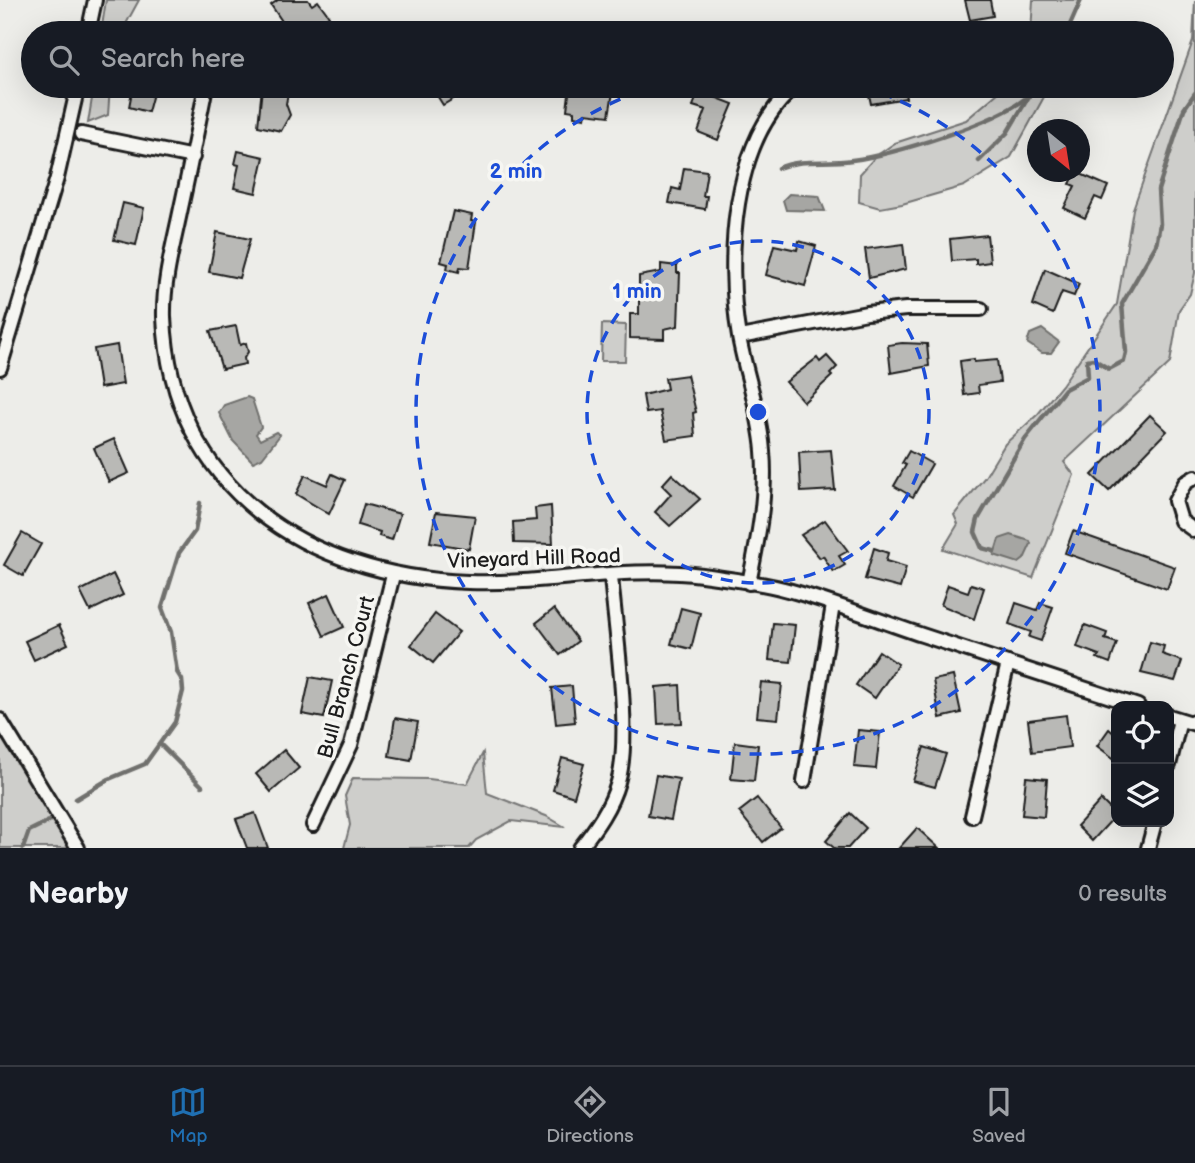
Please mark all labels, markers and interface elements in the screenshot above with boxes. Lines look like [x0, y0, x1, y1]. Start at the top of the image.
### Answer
search box [21, 21, 1174, 98]
icon: search [45, 41, 83, 79]
text: Search here [101, 44, 245, 75]
north arrow [1027, 119, 1090, 182]
text: 2 min [489, 159, 543, 184]
text: 1 min [612, 279, 662, 304]
centre of rings [746, 400, 770, 424]
street label: Vineyard Hill Road [447, 543, 621, 574]
street label: Bull Branch Court [313, 592, 380, 761]
map controls [1111, 701, 1174, 827]
button: locate [1111, 701, 1174, 764]
button: layers [1111, 764, 1174, 827]
text: Nearby [28, 876, 128, 912]
text: 0 results [1078, 880, 1167, 908]
tab: Map [169, 1083, 208, 1148]
tab: Directions [546, 1083, 634, 1148]
tab: Saved [972, 1083, 1026, 1148]

